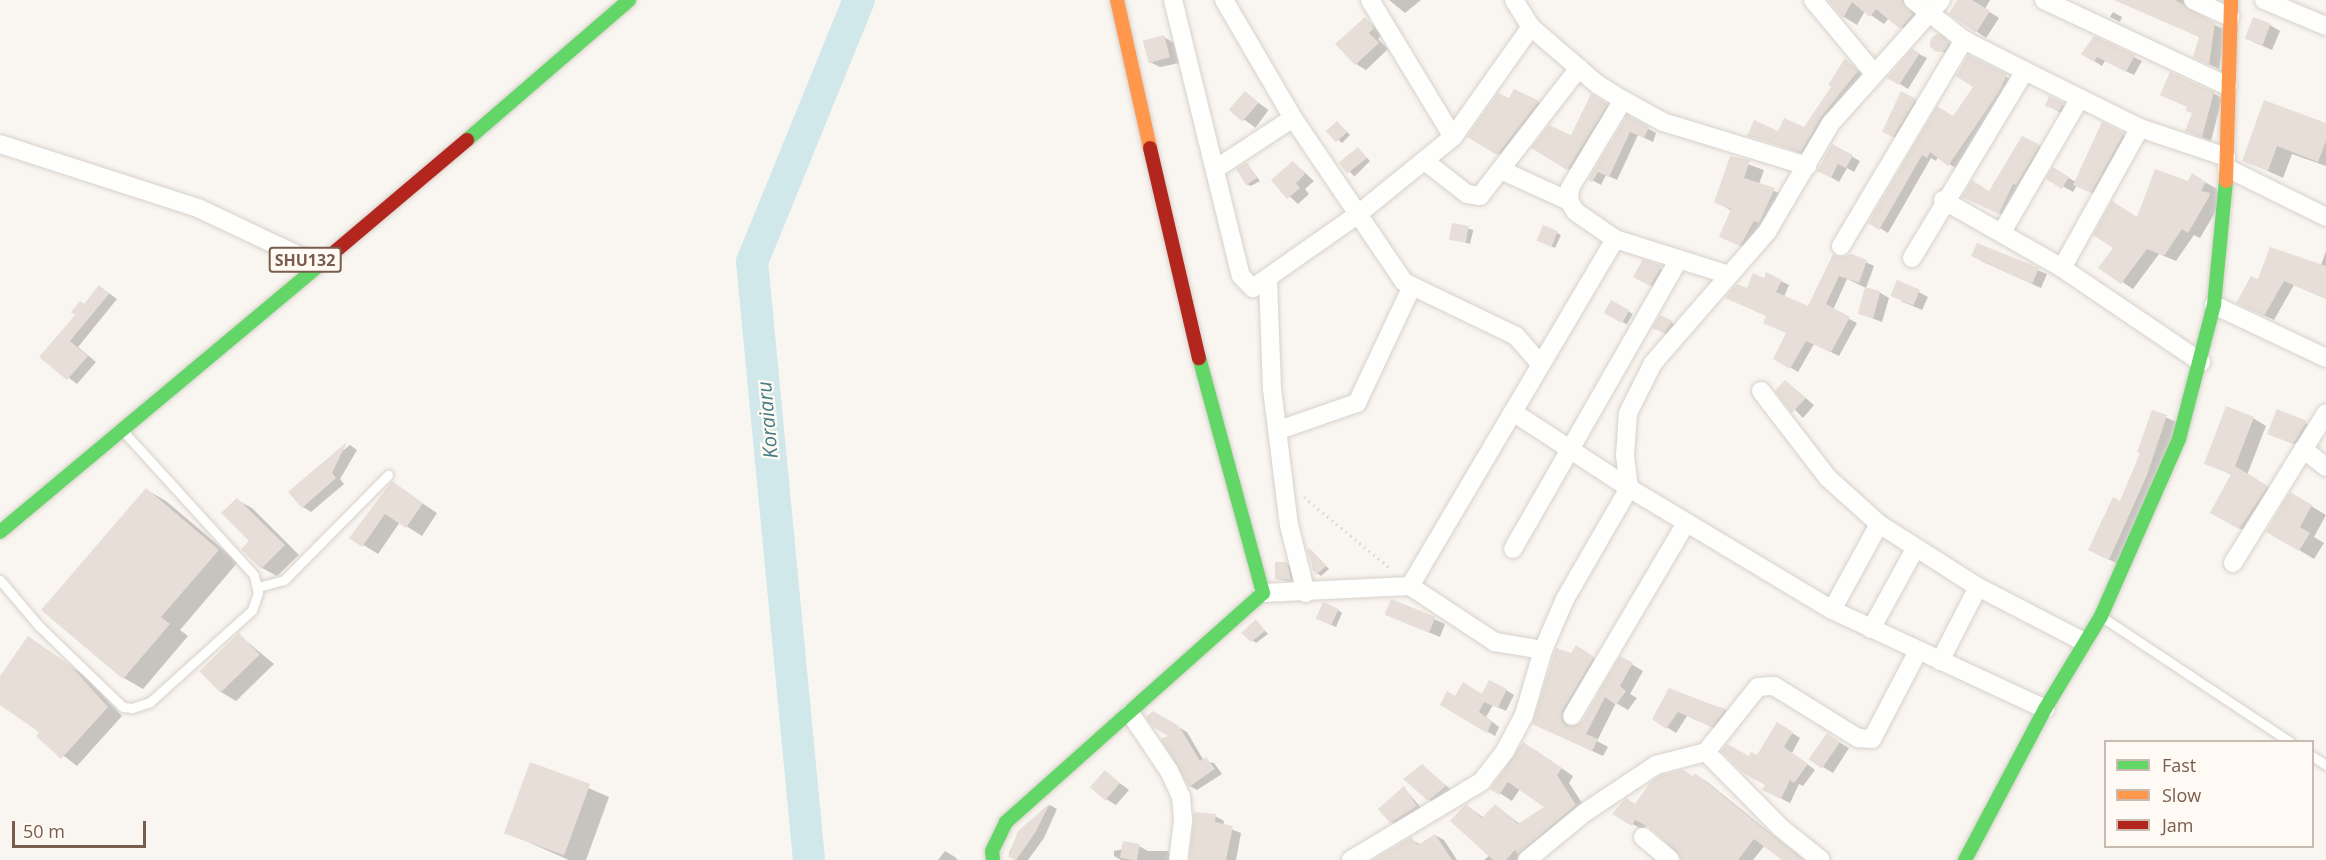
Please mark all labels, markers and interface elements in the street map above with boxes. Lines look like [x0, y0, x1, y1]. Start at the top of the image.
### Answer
road number: SHU132 [268, 247, 342, 273]
water label: Koraiaru [752, 380, 782, 460]
legend [2104, 740, 2314, 848]
text: Fast [2162, 753, 2196, 777]
text: Slow [2162, 783, 2201, 807]
scale bar [15, 809, 148, 847]
text: Jam [2162, 813, 2194, 837]
text: 50 m [23, 819, 65, 843]

